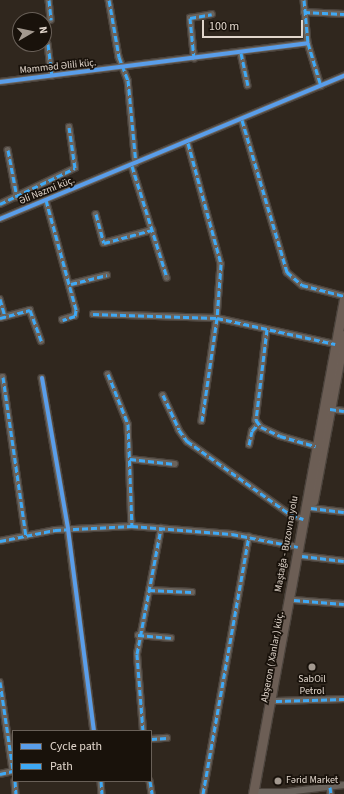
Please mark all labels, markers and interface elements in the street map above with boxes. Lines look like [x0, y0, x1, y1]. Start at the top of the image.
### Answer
north arrow [12, 12, 52, 52]
scale bar [204, 12, 305, 38]
text: 100 m [209, 18, 239, 35]
text: N [35, 25, 51, 35]
street label: Məmməd Əlili küç. [19, 57, 97, 77]
street label: Əli Nəzmi küç. [17, 174, 77, 208]
street label: Maştağa - Buzovna yolu [273, 495, 301, 593]
street label: Abşeron ( Xanlar ) küç. [259, 611, 287, 703]
marker: SabOil Petrol [307, 662, 317, 672]
place label: SabOil Petrol [298, 673, 326, 696]
legend [12, 730, 152, 782]
text: Cycle path [50, 738, 102, 755]
text: Path [50, 758, 73, 775]
place label: Fərid Market [286, 775, 338, 787]
marker: Fərid Market [273, 776, 283, 786]

